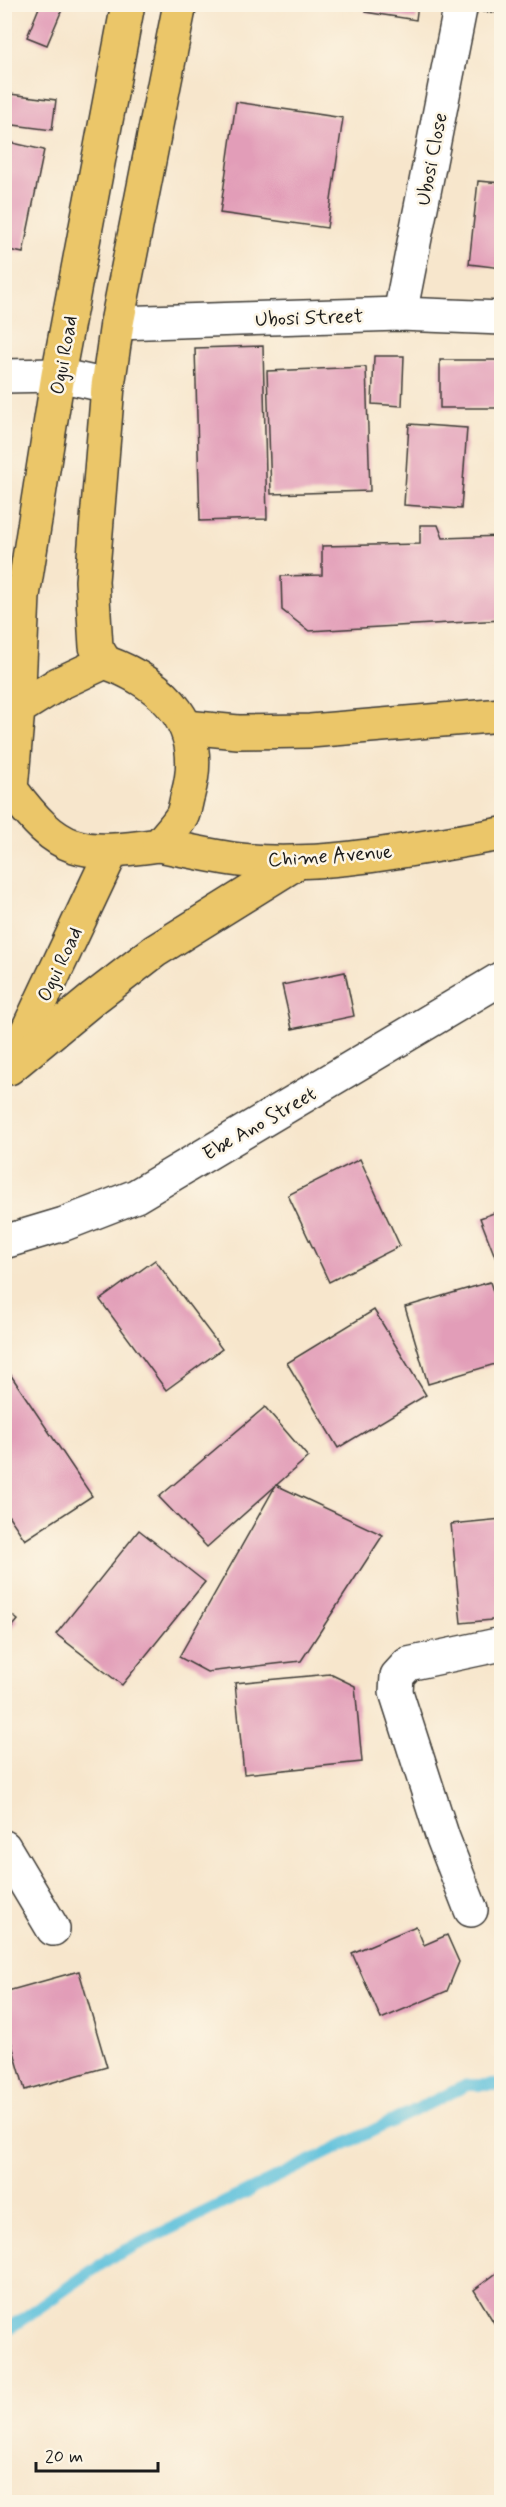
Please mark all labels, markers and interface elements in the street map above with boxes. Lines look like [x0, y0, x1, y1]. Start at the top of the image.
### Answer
street label: Ubosi Close [410, 110, 455, 208]
street label: Ubosi Street [255, 303, 364, 334]
street label: Ogui Road [44, 314, 85, 397]
street label: Chime Avenue [267, 839, 393, 874]
street label: Ogui Road [31, 923, 89, 1006]
street label: Ebe Ano Street [198, 1081, 321, 1168]
scale bar [36, 2435, 158, 2473]
text: 20 m [45, 2445, 83, 2469]

